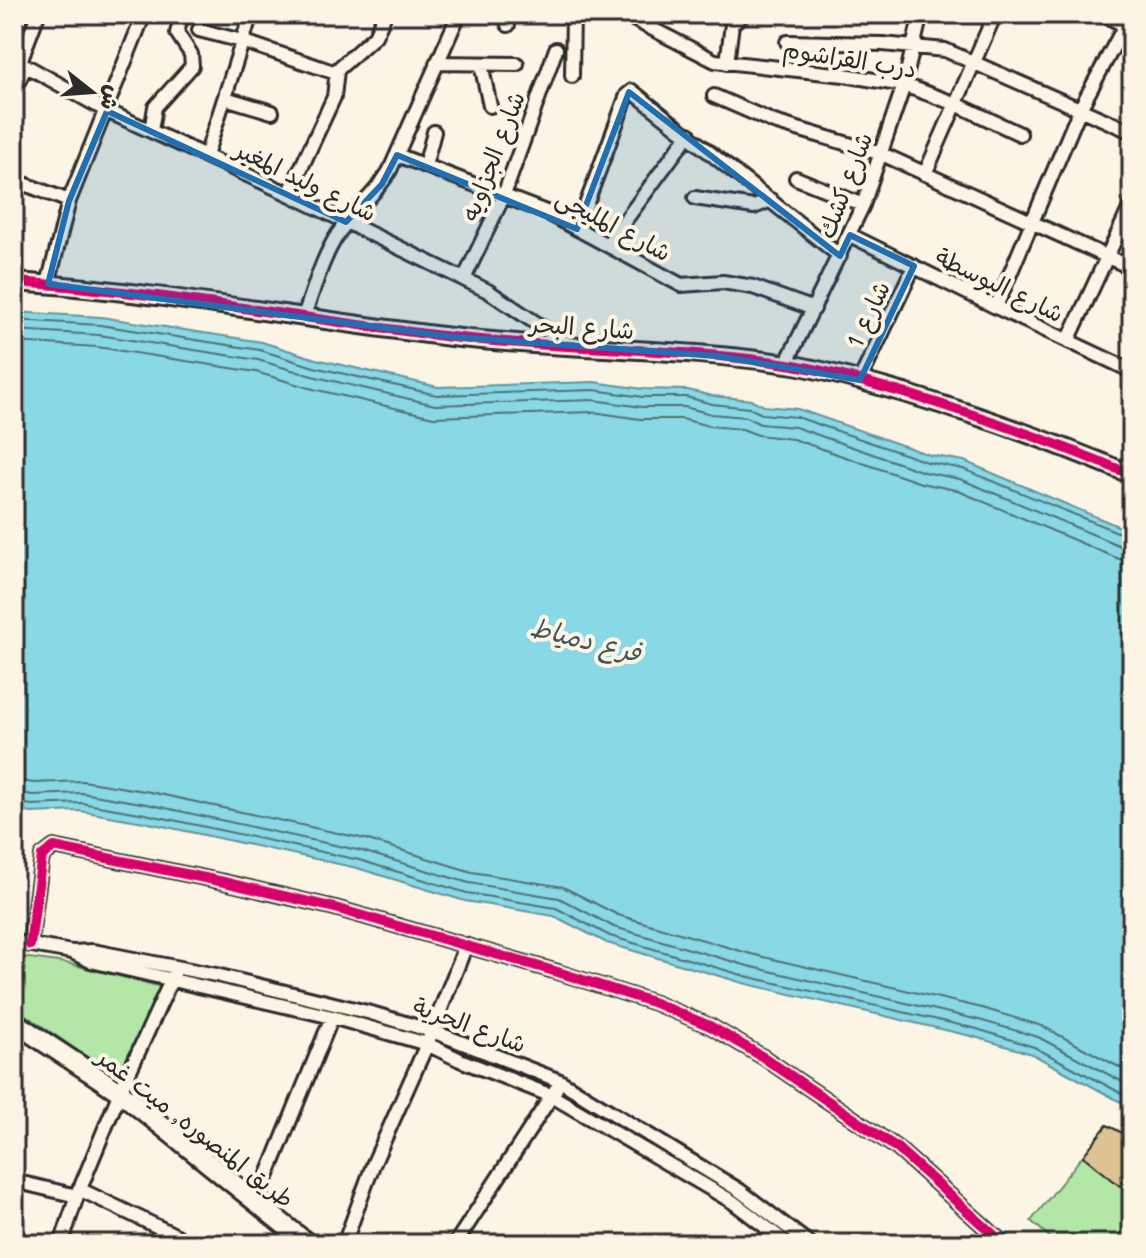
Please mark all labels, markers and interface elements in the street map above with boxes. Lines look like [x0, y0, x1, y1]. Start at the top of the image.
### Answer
street label: درب القراشوم [780, 32, 919, 88]
north arrow [52, 52, 132, 132]
text: ش [94, 82, 129, 114]
street label: شارع الجزاويه [453, 87, 534, 226]
street label: شارع كشك [810, 128, 881, 244]
street label: شارع وليد المغير [227, 132, 382, 230]
street label: شارع المليجى [550, 181, 677, 270]
street label: شارع البوسطة [930, 240, 1069, 331]
street label: شارع 1 [838, 276, 899, 354]
street label: شارع البحر [527, 307, 635, 348]
water label: فرع دمياط [527, 609, 646, 672]
street label: شارع الحرية [408, 989, 531, 1062]
street label: طريق المنصوره, ميت غمر [89, 1039, 301, 1215]

